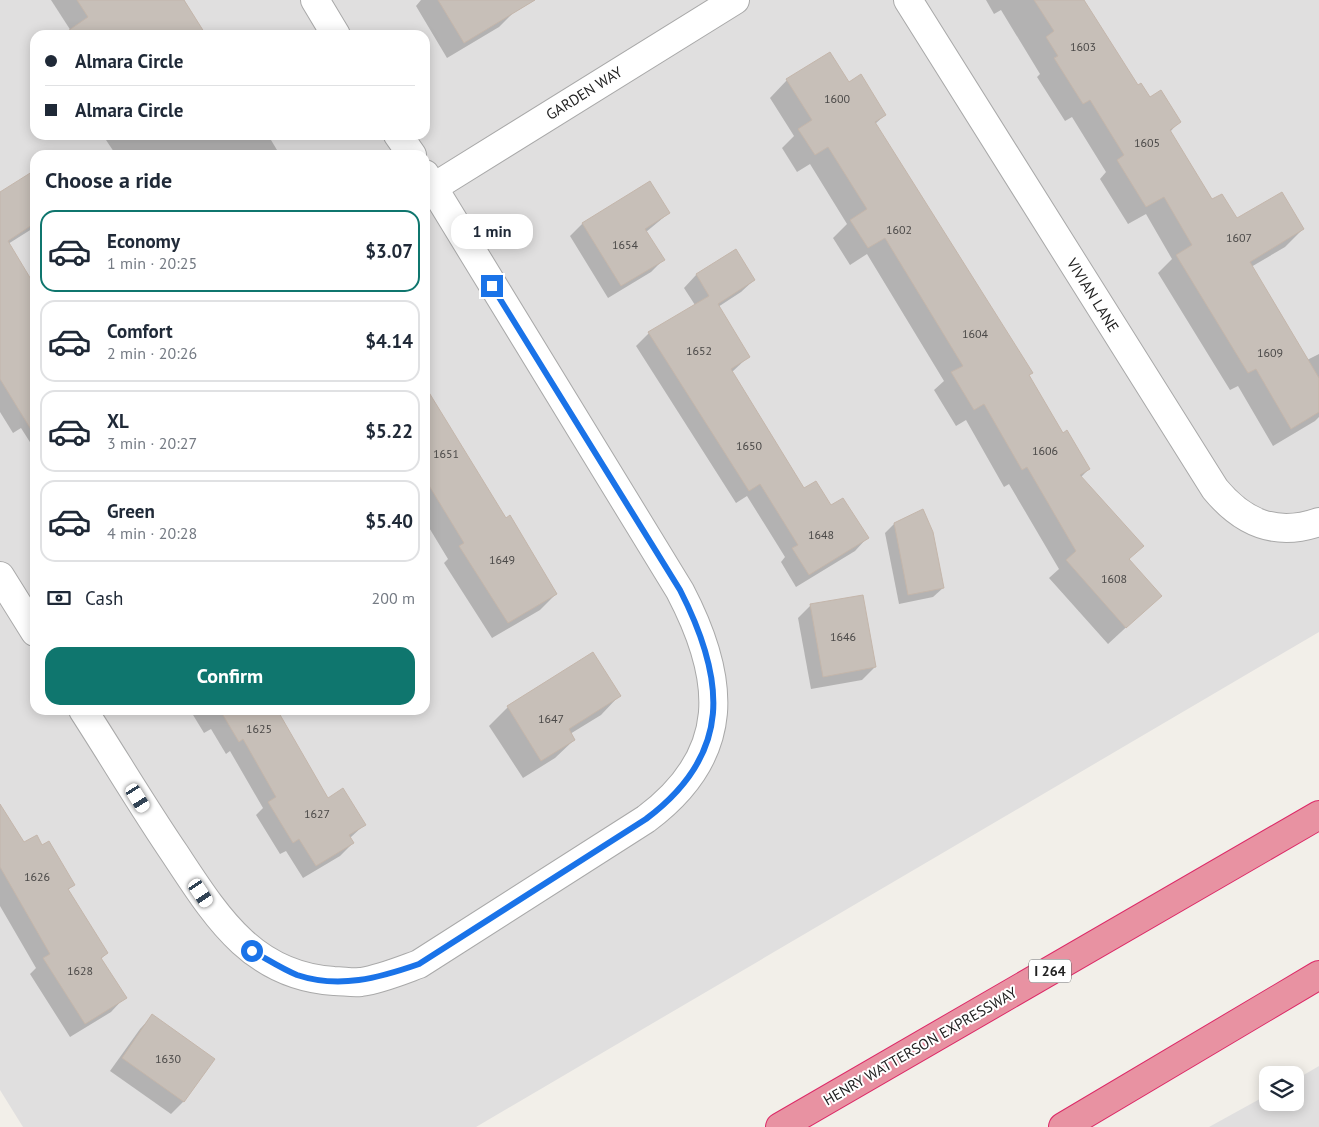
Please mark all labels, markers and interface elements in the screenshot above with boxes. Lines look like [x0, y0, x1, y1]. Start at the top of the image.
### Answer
house number: 1603 [1070, 39, 1096, 54]
text: Almara Circle [75, 49, 183, 73]
street label: GARDEN WAY [542, 62, 626, 124]
house number: 1600 [824, 91, 851, 106]
text: Almara Circle [75, 98, 183, 122]
house number: 1605 [1134, 135, 1160, 150]
text: Choose a ride [45, 166, 172, 194]
callout: 1 min [451, 214, 533, 248]
text: 1 min [472, 221, 512, 241]
house number: 1602 [886, 222, 912, 237]
icon: car [47, 229, 92, 274]
text: Economy [107, 229, 180, 253]
house number: 1607 [1226, 230, 1252, 245]
house number: 1654 [612, 237, 639, 252]
text: $3.07 [365, 239, 413, 263]
text: 1 min · 20:25 [107, 253, 197, 273]
street label: VIVIAN LANE [1062, 254, 1123, 335]
route end [481, 275, 503, 297]
icon: car [47, 319, 92, 364]
text: Comfort [107, 319, 173, 343]
house number: 1604 [962, 326, 989, 341]
text: $4.14 [365, 329, 413, 353]
text: 2 min · 20:26 [107, 343, 197, 363]
house number: 1652 [686, 343, 712, 358]
house number: 1609 [1257, 345, 1283, 360]
icon: car [47, 409, 92, 454]
text: XL [107, 409, 129, 433]
text: $5.22 [365, 419, 413, 443]
text: 3 min · 20:27 [107, 433, 197, 453]
house number: 1650 [736, 438, 763, 453]
house number: 1606 [1032, 443, 1058, 458]
house number: 1651 [433, 446, 459, 461]
icon: car [47, 499, 92, 544]
text: Green [107, 499, 155, 523]
text: $5.40 [365, 509, 413, 533]
text: 4 min · 20:28 [107, 523, 197, 543]
house number: 1648 [808, 527, 834, 542]
house number: 1649 [489, 552, 515, 567]
house number: 1608 [1101, 571, 1127, 586]
icon: cash [45, 584, 73, 612]
text: Cash [85, 586, 123, 610]
text: 200 m [372, 588, 415, 608]
house number: 1646 [830, 629, 856, 644]
button: Confirm [45, 647, 415, 705]
house number: 1647 [538, 711, 564, 726]
house number: 1625 [246, 721, 272, 736]
car [123, 781, 152, 815]
house number: 1627 [304, 806, 330, 821]
house number: 1626 [24, 869, 50, 884]
car [186, 876, 215, 910]
route start [241, 940, 263, 962]
road number: I 264 [1029, 959, 1071, 982]
house number: 1628 [67, 963, 93, 978]
street label: HENRY WATTERSON EXPRESSWAY [820, 982, 1021, 1109]
house number: 1630 [155, 1051, 182, 1066]
map controls [1259, 1066, 1304, 1111]
button: layers [1259, 1066, 1304, 1111]

